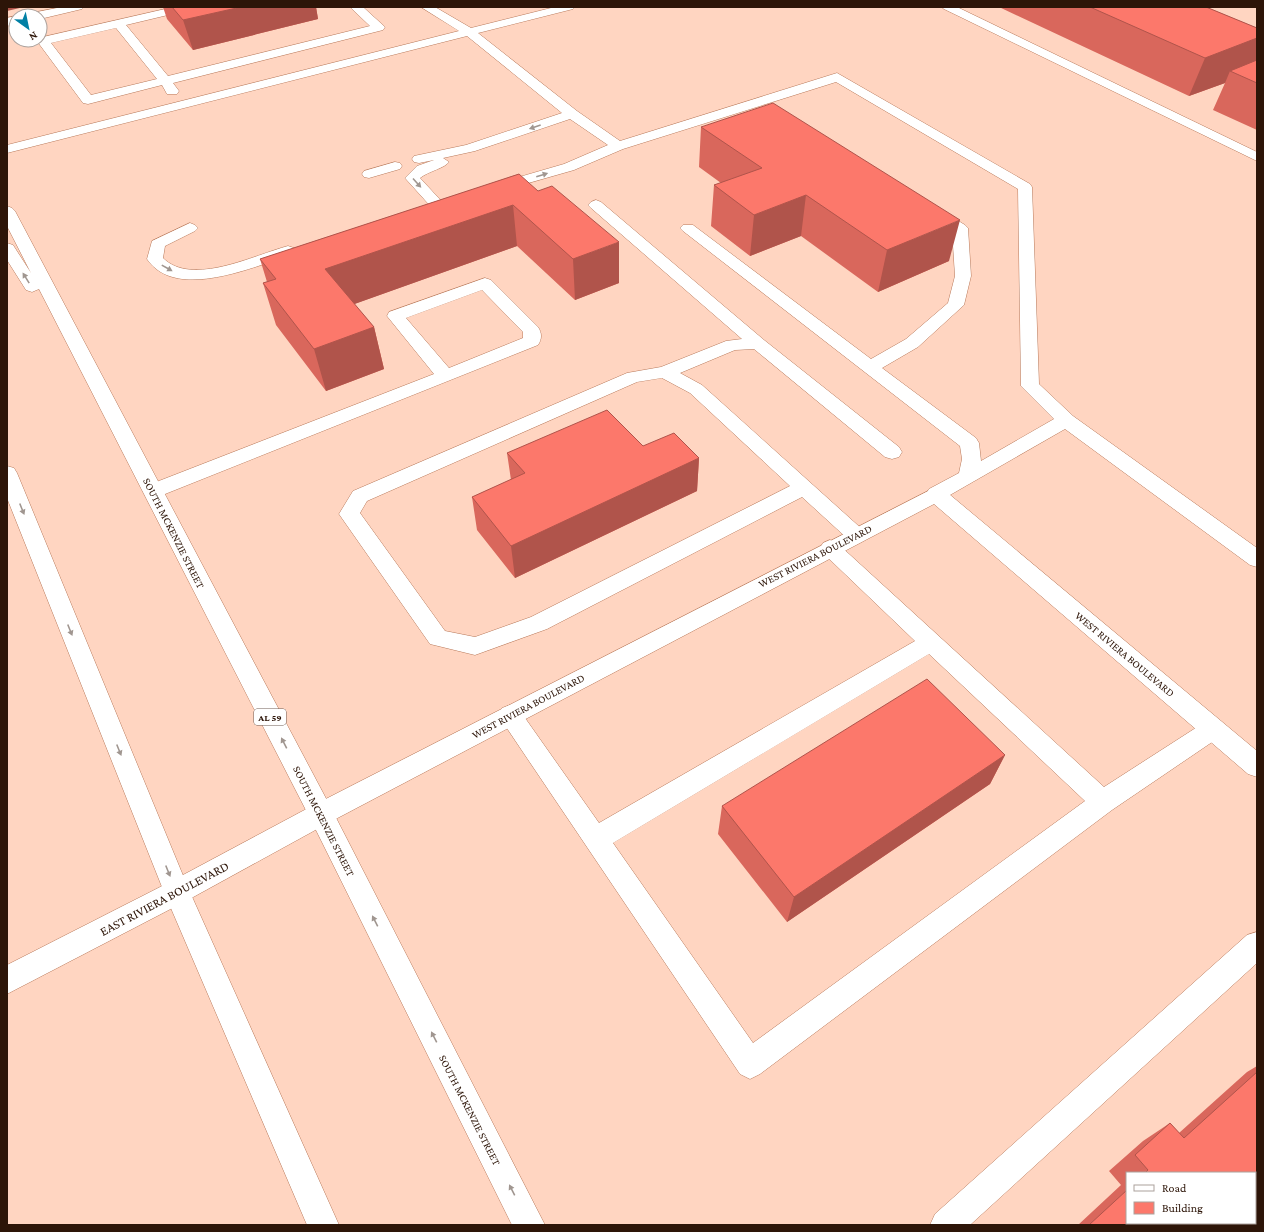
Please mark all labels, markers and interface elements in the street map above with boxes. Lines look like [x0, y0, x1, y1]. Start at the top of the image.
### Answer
north arrow [8, 8, 48, 48]
text: N [27, 29, 40, 44]
one-way arrow [528, 124, 540, 130]
one-way arrow [537, 172, 549, 178]
one-way arrow [412, 179, 421, 188]
one-way arrow [161, 265, 173, 272]
one-way arrow [23, 273, 30, 284]
street label: SOUTH MCKENZIE STREET [141, 476, 207, 590]
one-way arrow [19, 504, 25, 516]
street label: WEST RIVIERA BOULEVARD [756, 522, 874, 590]
street label: WEST RIVIERA BOULEVARD [1073, 609, 1177, 699]
one-way arrow [68, 624, 74, 636]
street label: WEST RIVIERA BOULEVARD [470, 671, 586, 741]
road number: AL 59 [254, 709, 286, 725]
one-way arrow [280, 737, 287, 749]
one-way arrow [117, 745, 123, 757]
street label: SOUTH MCKENZIE STREET [291, 764, 357, 878]
street label: EAST RIVIERA BOULEVARD [97, 858, 231, 939]
one-way arrow [165, 865, 171, 876]
one-way arrow [372, 915, 378, 927]
one-way arrow [430, 1031, 437, 1043]
street label: SOUTH MCKENZIE STREET [437, 1053, 503, 1167]
legend [1126, 1172, 1256, 1224]
text: Road [1162, 1181, 1187, 1195]
one-way arrow [508, 1185, 515, 1196]
text: Building [1162, 1201, 1203, 1215]

